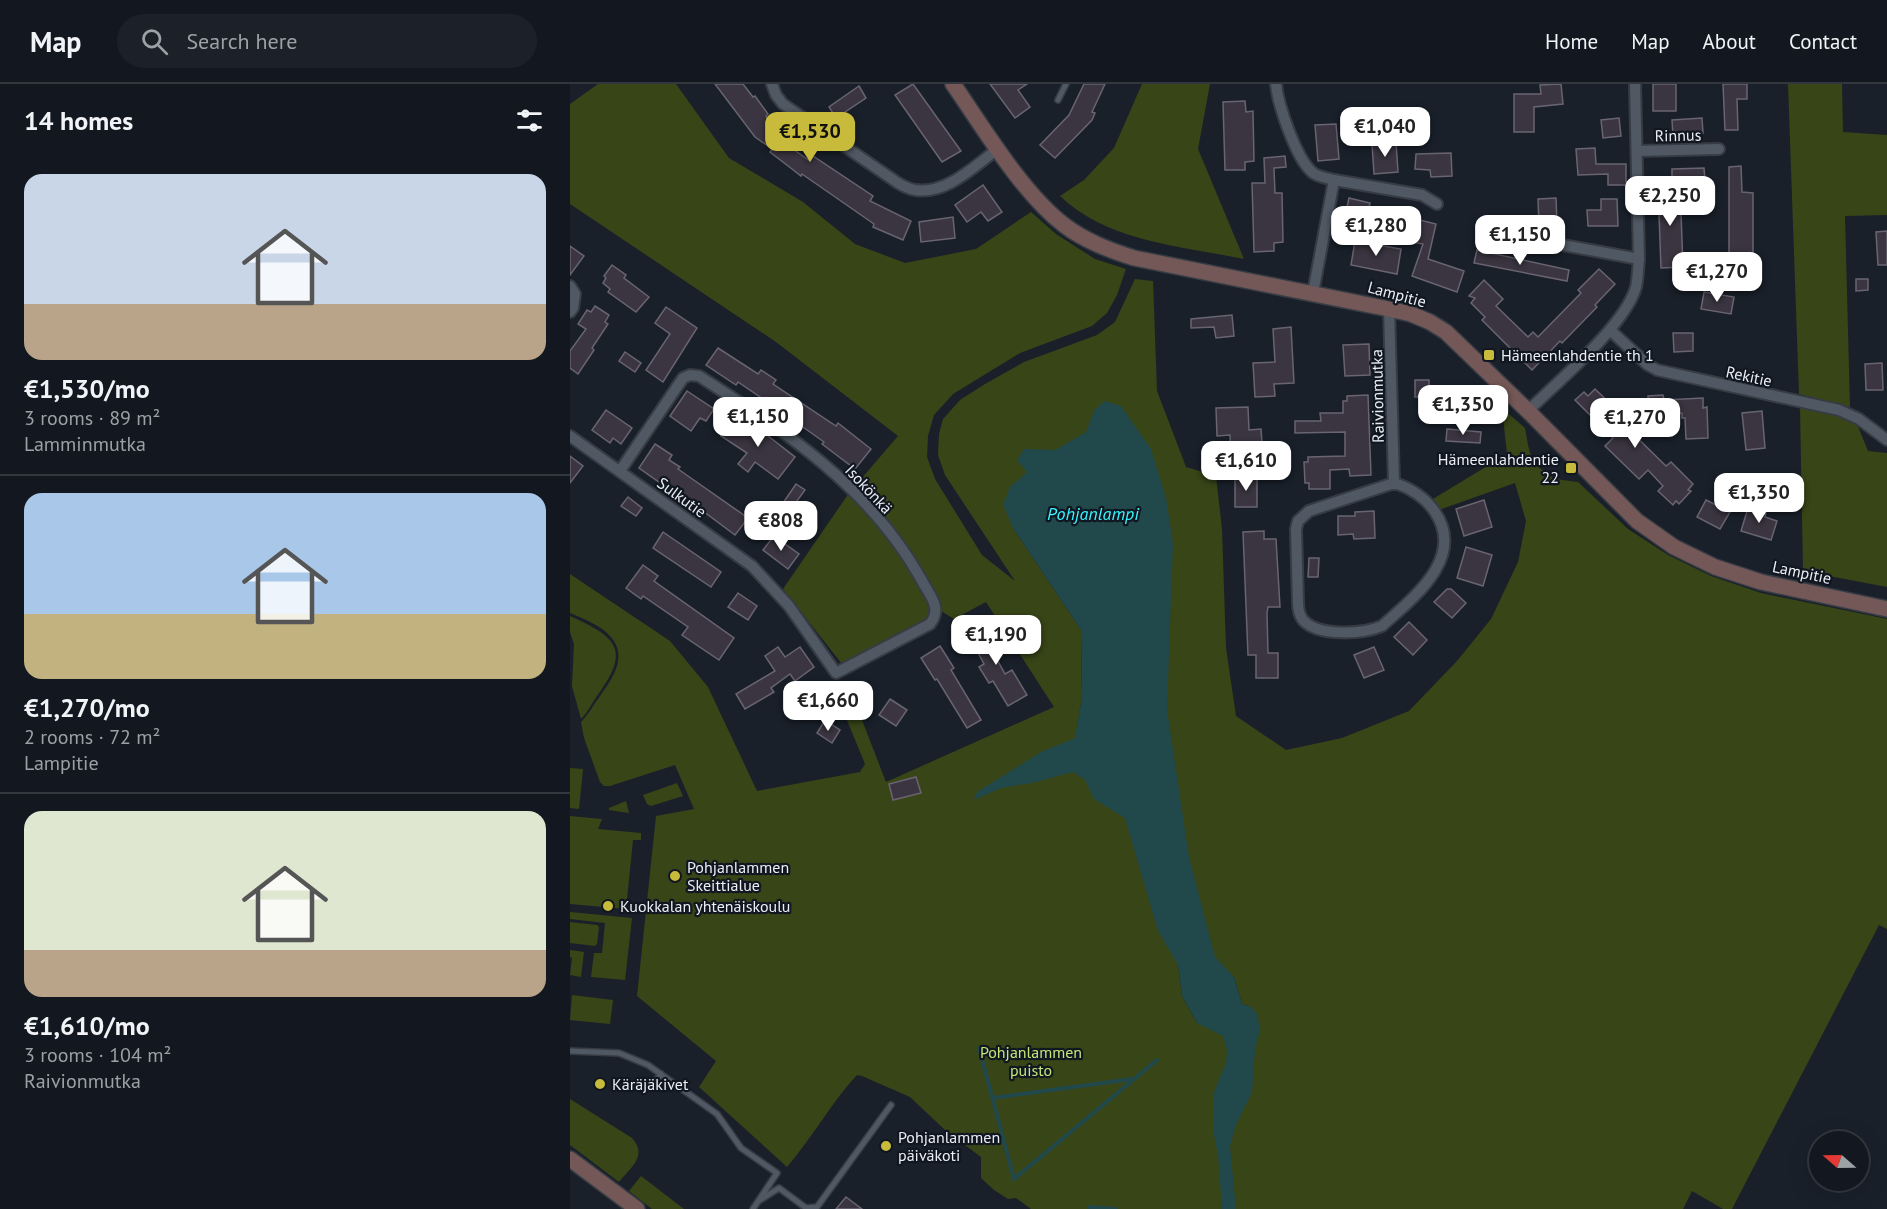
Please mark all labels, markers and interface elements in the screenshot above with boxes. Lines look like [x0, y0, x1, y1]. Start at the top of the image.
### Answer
search box [117, 14, 537, 68]
text: Map [30, 23, 81, 60]
icon: search [138, 25, 171, 58]
text: Search here [186, 27, 297, 55]
text: Home [1545, 28, 1598, 55]
text: Map [1631, 28, 1670, 55]
text: About [1703, 28, 1756, 55]
text: Contact [1789, 28, 1857, 55]
text: 14 homes [24, 104, 133, 137]
icon: filters [513, 104, 546, 137]
pin: €1,040 [1336, 107, 1434, 158]
pin: €1,530 [761, 112, 859, 163]
text: €1,040 [1354, 113, 1416, 139]
text: €1,530 [779, 118, 841, 144]
street label: Rinnus [1654, 125, 1702, 145]
pin: €2,250 [1621, 176, 1719, 227]
text: €2,250 [1639, 182, 1701, 208]
pin: €1,280 [1327, 206, 1425, 257]
text: €1,280 [1345, 212, 1407, 238]
icon: home [231, 213, 339, 321]
pin: €1,150 [1471, 215, 1569, 266]
text: €1,150 [1489, 221, 1551, 247]
pin: €1,270 [1668, 252, 1766, 303]
text: €1,270 [1686, 258, 1748, 284]
street label: Lampitie [1366, 277, 1428, 311]
place label: Hämeenlahdentie th 1 [1501, 345, 1654, 365]
marker: Hämeenlahdentie th 1 [1482, 348, 1496, 362]
street label: Raivionmutka [1366, 349, 1388, 443]
street label: Rekitie [1724, 361, 1774, 391]
text: €1,530/mo [24, 372, 150, 405]
pin: €1,350 [1414, 385, 1512, 436]
text: €1,350 [1432, 391, 1494, 417]
pin: €1,150 [709, 397, 807, 448]
pin: €1,270 [1586, 398, 1684, 449]
text: €1,150 [727, 403, 789, 429]
text: €1,270 [1604, 404, 1666, 430]
text: 3 rooms · 89 m² [24, 405, 160, 431]
text: Lamminmutka [24, 431, 146, 457]
pin: €1,610 [1197, 441, 1295, 492]
text: €1,610 [1215, 447, 1277, 473]
place label: Hämeenlahdentie 22 [1438, 449, 1559, 487]
street label: Isokönkä [841, 460, 897, 518]
marker: Hämeenlahdentie 22 [1564, 461, 1578, 475]
street label: Sulkutie [654, 472, 710, 522]
pin: €1,350 [1710, 473, 1808, 524]
text: €1,350 [1728, 479, 1790, 505]
pin: €808 [745, 501, 817, 552]
water label: Pohjanlampi [1047, 502, 1140, 525]
text: €808 [758, 507, 804, 533]
icon: home [231, 532, 339, 640]
street label: Lampitie [1771, 556, 1833, 588]
pin: €1,190 [947, 615, 1045, 666]
text: €1,190 [965, 621, 1027, 647]
pin: €1,660 [779, 681, 877, 732]
text: €1,660 [797, 687, 859, 713]
text: €1,270/mo [24, 691, 150, 724]
text: 2 rooms · 72 m² [24, 724, 160, 750]
text: Lampitie [24, 750, 99, 776]
icon: home [231, 850, 339, 958]
place label: Pohjanlammen Skeittialue [687, 857, 789, 895]
marker: Pohjanlammen Skeittialue [668, 869, 682, 883]
place label: Kuokkalan yhtenäiskoulu [620, 896, 790, 916]
marker: Kuokkalan yhtenäiskoulu [601, 899, 615, 913]
text: €1,610/mo [24, 1009, 150, 1042]
text: 3 rooms · 104 m² [24, 1042, 171, 1068]
park label: Pohjanlammen puisto [980, 1042, 1082, 1080]
text: Raivionmutka [24, 1068, 141, 1094]
place label: Käräjäkivet [612, 1074, 689, 1094]
marker: Käräjäkivet [593, 1077, 607, 1091]
place label: Pohjanlammen päiväkoti [898, 1127, 1000, 1165]
north arrow [1809, 1131, 1869, 1191]
map controls [1809, 1131, 1869, 1191]
marker: Pohjanlammen päiväkoti [879, 1139, 893, 1153]

